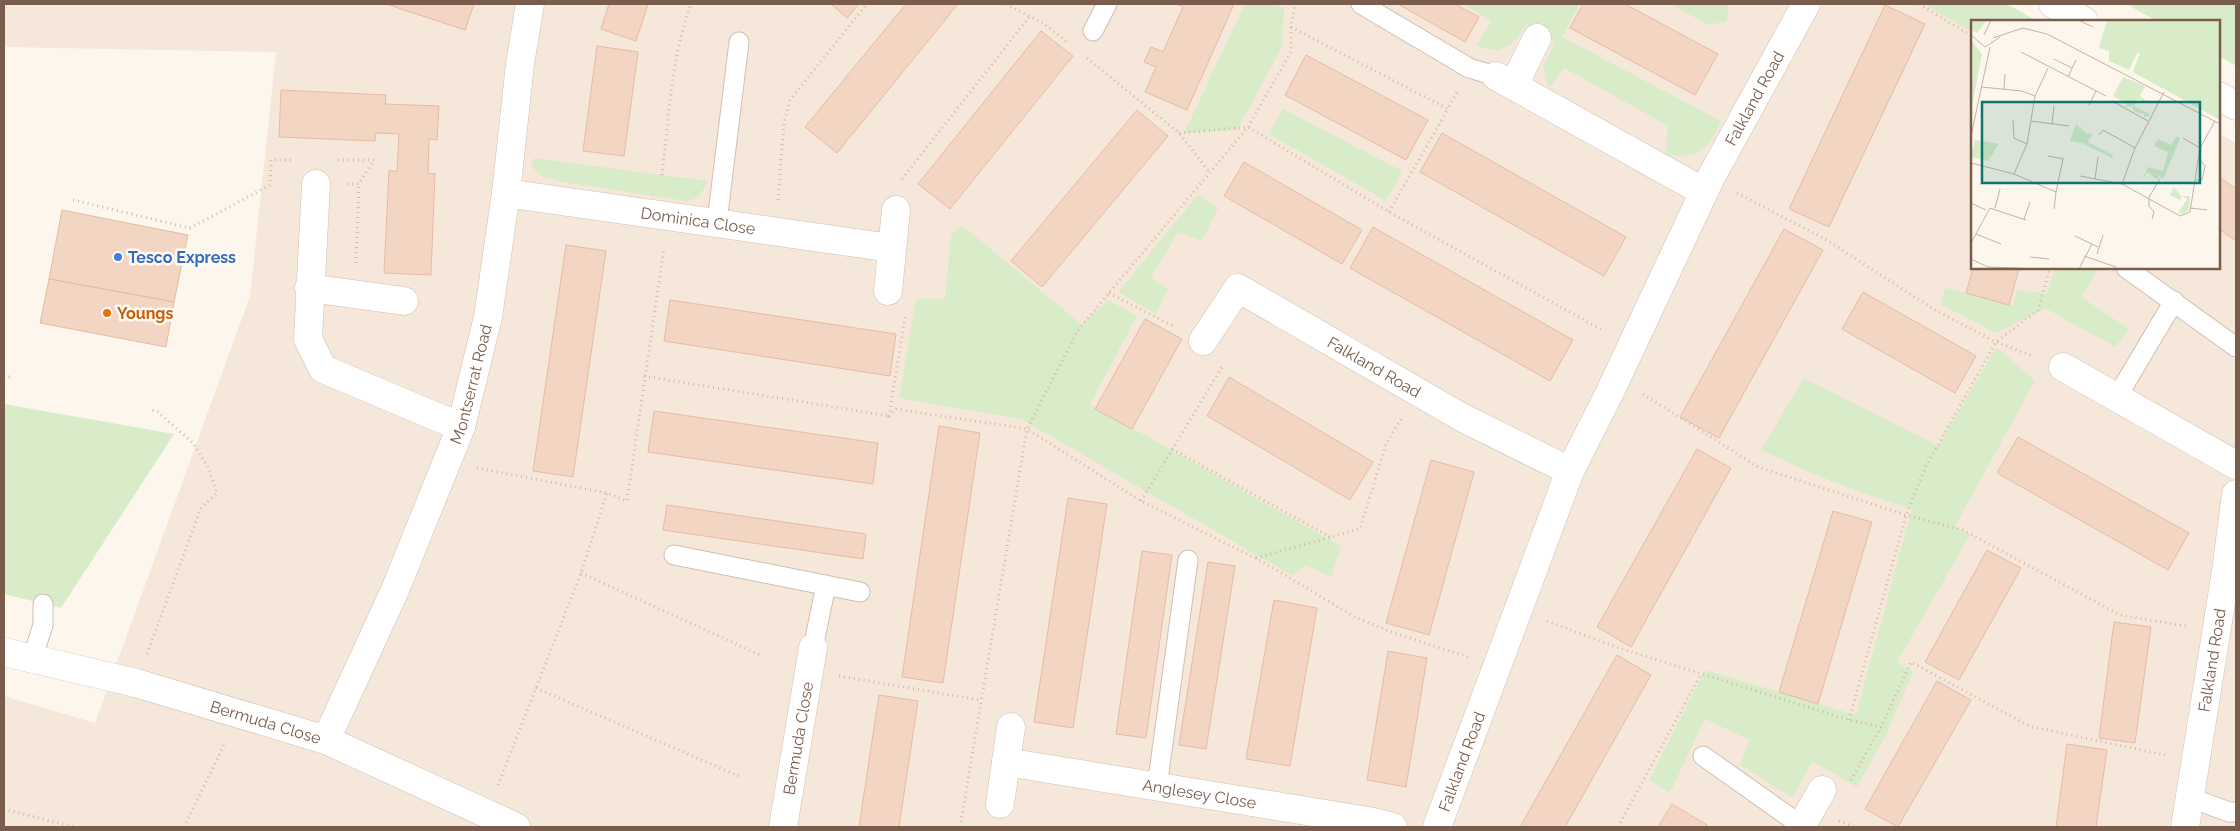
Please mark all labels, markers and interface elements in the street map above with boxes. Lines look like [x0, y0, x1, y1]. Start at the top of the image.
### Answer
inset map [1971, 20, 2220, 269]
street label: Falkland Road [1721, 48, 1788, 149]
street label: Dominica Close [639, 203, 757, 238]
place label: Tesco Express [128, 248, 236, 267]
marker: Tesco Express [112, 251, 124, 263]
place label: Youngs [117, 304, 173, 323]
marker: Youngs [101, 307, 113, 319]
street label: Montserrat Road [446, 322, 495, 447]
street label: Falkland Road [1324, 332, 1424, 401]
street label: Falkland Road [2194, 607, 2229, 713]
street label: Bermuda Close [779, 680, 817, 796]
street label: Bermuda Close [208, 696, 323, 747]
street label: Falkland Road [1434, 709, 1489, 814]
street label: Anglesey Close [1141, 775, 1258, 812]

